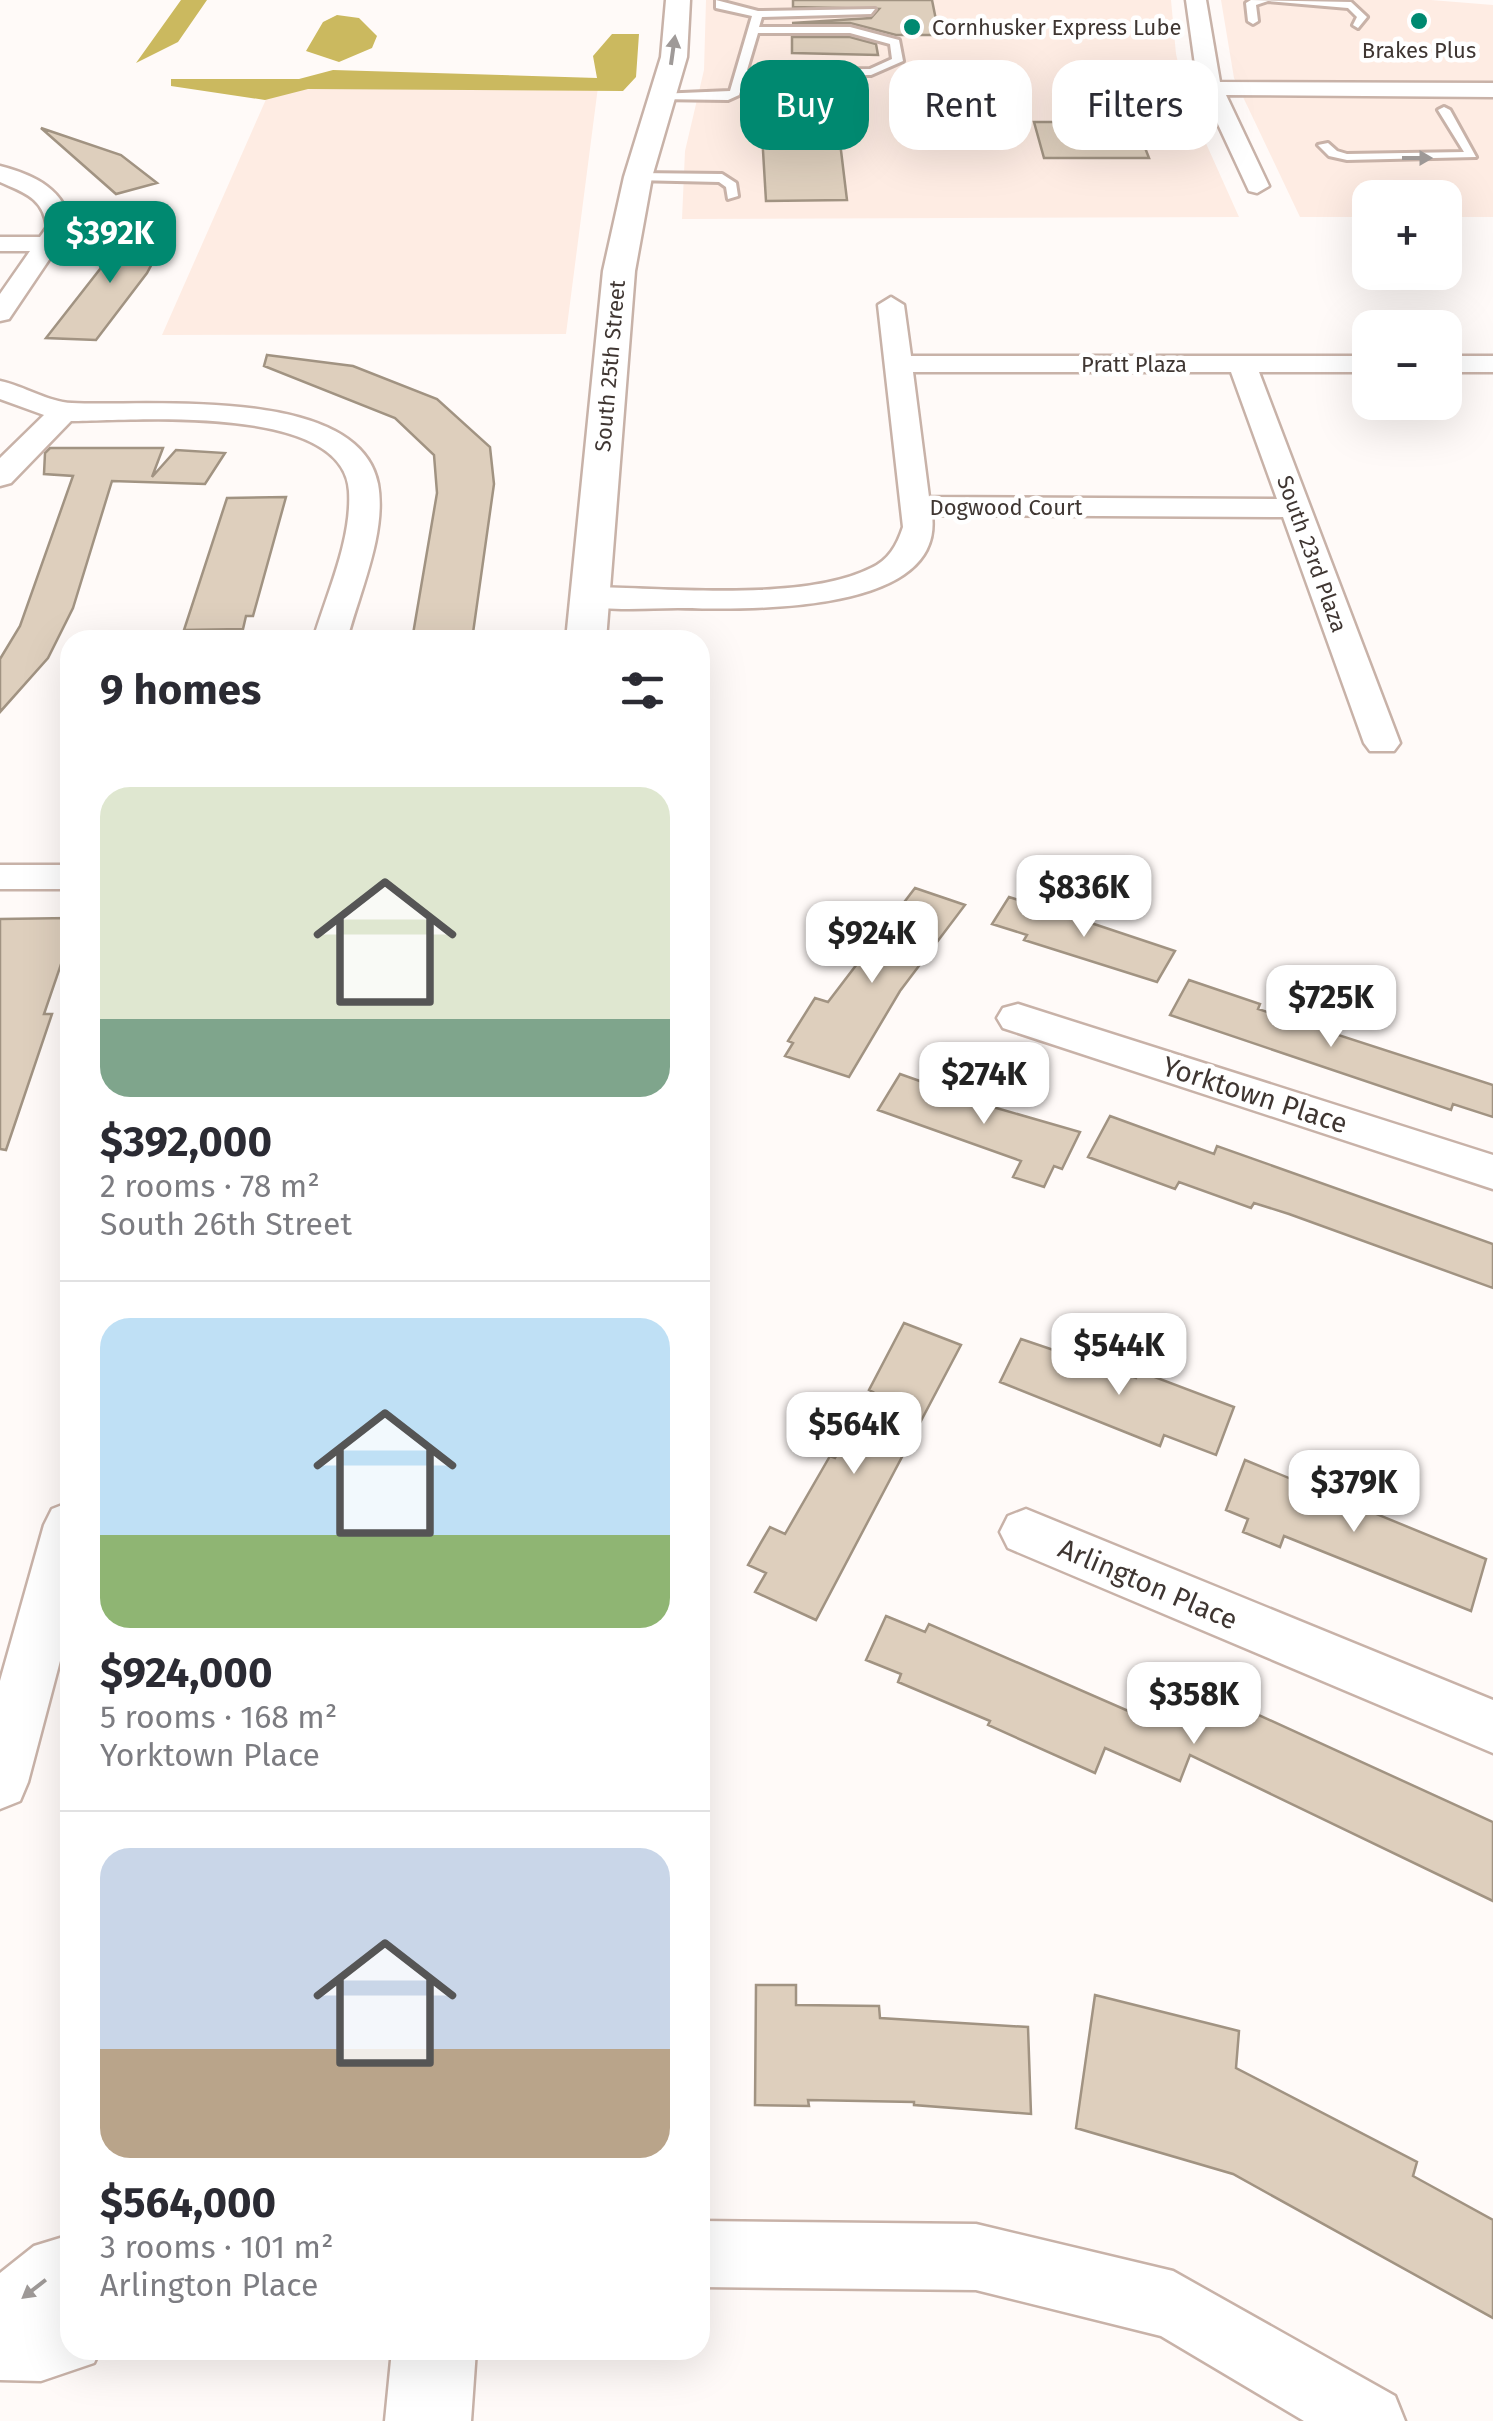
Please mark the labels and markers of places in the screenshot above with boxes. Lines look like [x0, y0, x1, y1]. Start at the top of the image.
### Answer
marker: Brakes Plus [1408, 10, 1430, 32]
place label: Cornhusker Express Lube [932, 14, 1181, 41]
marker: Cornhusker Express Lube [901, 16, 923, 38]
place label: Brakes Plus [1362, 37, 1476, 64]
pin: $392K [40, 201, 180, 286]
pin: $836K [1014, 855, 1154, 940]
pin: $924K [802, 901, 942, 986]
pin: $725K [1261, 965, 1401, 1050]
pin: $274K [914, 1042, 1054, 1127]
pin: $544K [1049, 1313, 1189, 1398]
pin: $564K [784, 1392, 924, 1477]
pin: $379K [1284, 1450, 1424, 1535]
pin: $358K [1124, 1662, 1264, 1747]

